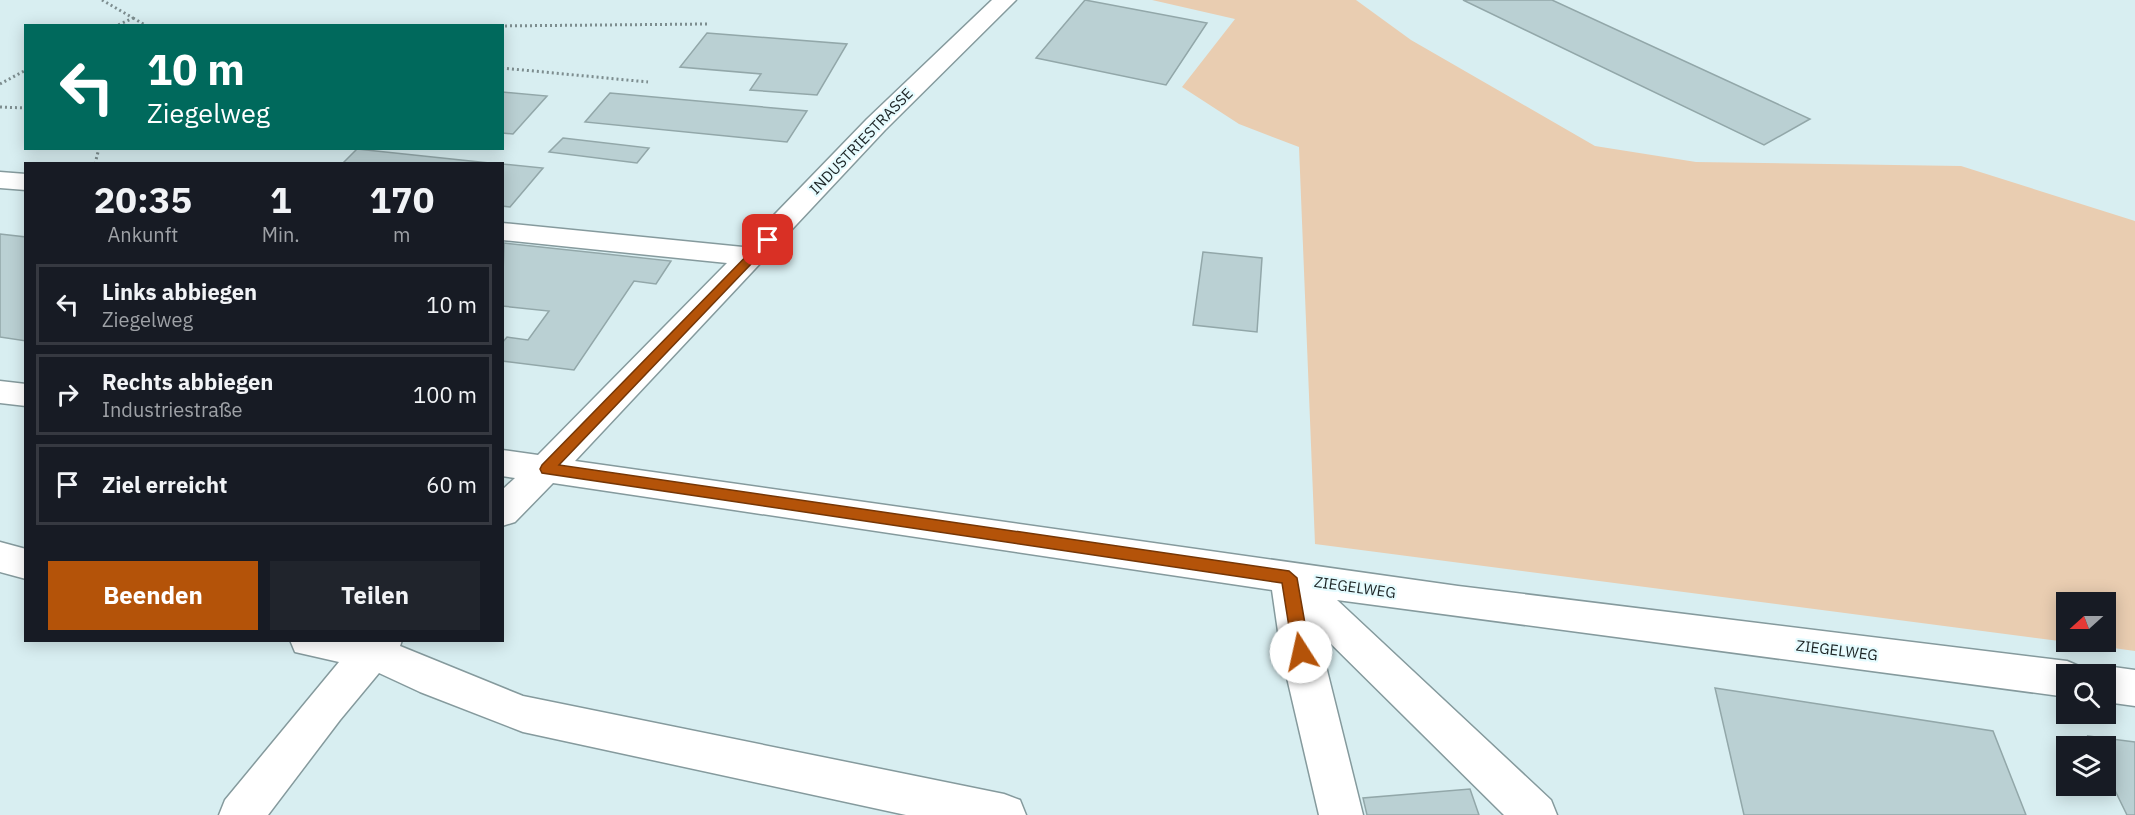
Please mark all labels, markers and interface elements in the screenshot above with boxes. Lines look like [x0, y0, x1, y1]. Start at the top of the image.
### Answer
text: 10 m [147, 42, 245, 97]
icon: left [48, 48, 126, 126]
street label: INDUSTRIESTRASSE [805, 84, 917, 198]
text: Ziegelweg [147, 95, 270, 130]
text: 20:35 [94, 176, 192, 223]
text: 1 [270, 176, 292, 223]
text: 170 [369, 176, 434, 223]
pin [742, 214, 793, 265]
text: Ankunft [107, 221, 178, 248]
text: Min. [262, 221, 300, 248]
text: m [393, 221, 411, 248]
icon: arrive [751, 223, 784, 256]
text: Links abbiegen [102, 277, 257, 306]
icon: left [51, 288, 84, 321]
text: 10 m [426, 290, 477, 319]
text: Ziegelweg [102, 306, 193, 333]
text: Rechts abbiegen [102, 367, 273, 396]
icon: right [51, 378, 84, 411]
text: 100 m [413, 380, 477, 409]
text: Industriestraße [102, 396, 243, 423]
icon: arrive [51, 468, 84, 501]
text: Ziel erreicht [102, 470, 227, 499]
text: 60 m [426, 470, 477, 499]
button: Beenden [48, 561, 258, 630]
button: Teilen [270, 561, 480, 630]
street label: ZIEGELWEG [1313, 572, 1397, 602]
north arrow [2056, 592, 2116, 652]
map controls [2056, 592, 2116, 796]
position arrow [1269, 620, 1333, 684]
street label: ZIEGELWEG [1795, 636, 1879, 664]
button: search [2056, 664, 2116, 724]
button: layers [2056, 736, 2116, 796]

